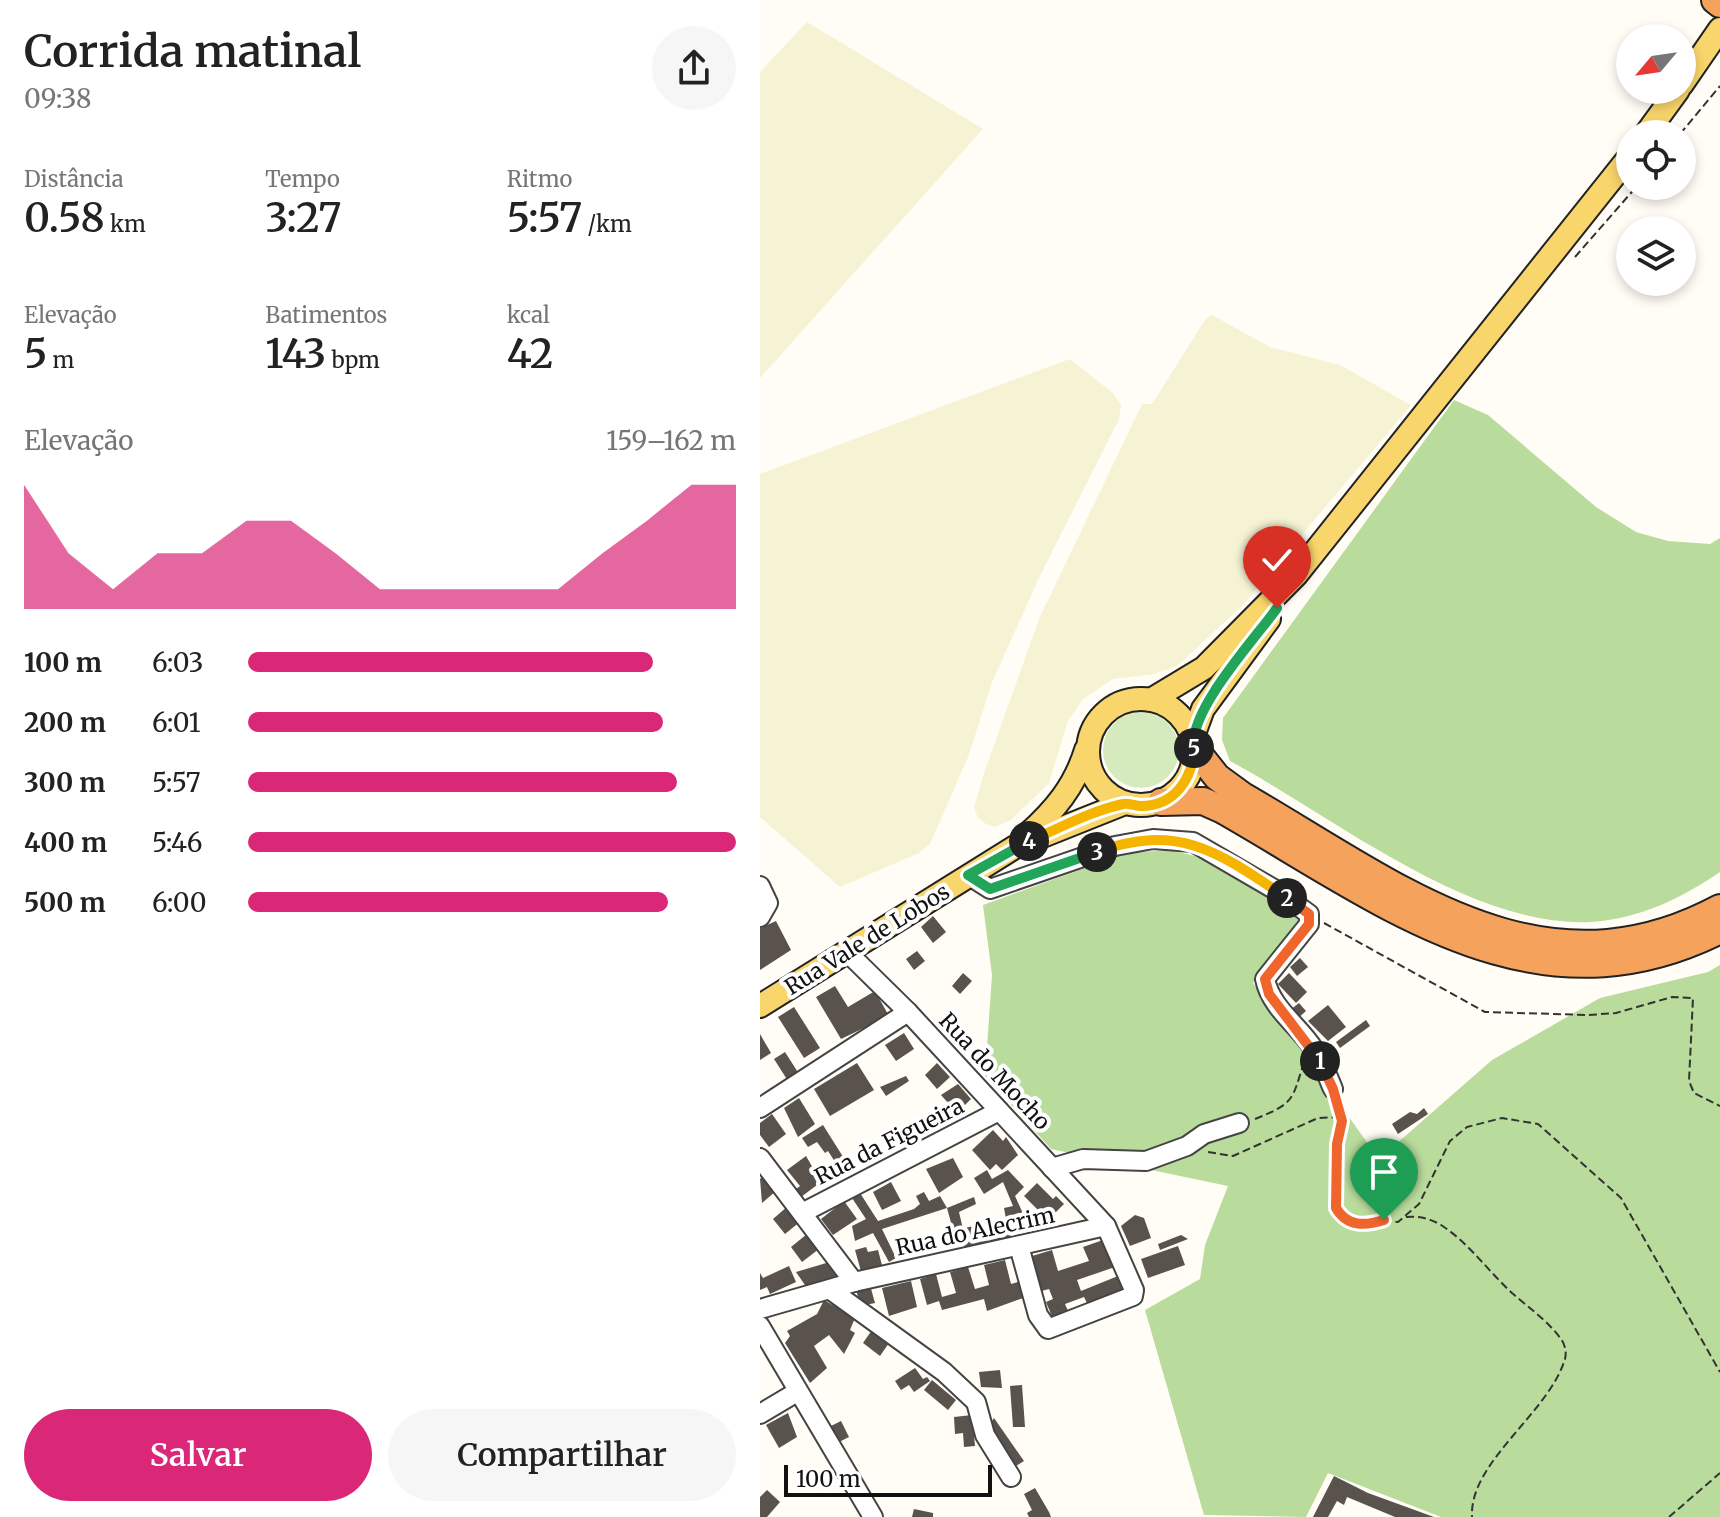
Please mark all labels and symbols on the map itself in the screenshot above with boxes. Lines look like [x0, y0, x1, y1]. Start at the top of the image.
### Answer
north arrow [1616, 24, 1696, 104]
pin [1243, 526, 1311, 608]
pin: 5 [1174, 728, 1214, 768]
pin: 4 [1009, 821, 1049, 861]
pin: 3 [1077, 832, 1117, 872]
street label: Rua Vale de Lobos [779, 877, 955, 1001]
pin: 2 [1267, 878, 1307, 918]
street label: Rua do Mocho [933, 1006, 1057, 1136]
pin: 1 [1300, 1041, 1340, 1081]
street label: Rua da Figueira [810, 1091, 968, 1191]
pin [1350, 1138, 1418, 1220]
street label: Rua do Alecrim [893, 1200, 1057, 1262]
scale bar [784, 1461, 992, 1497]

